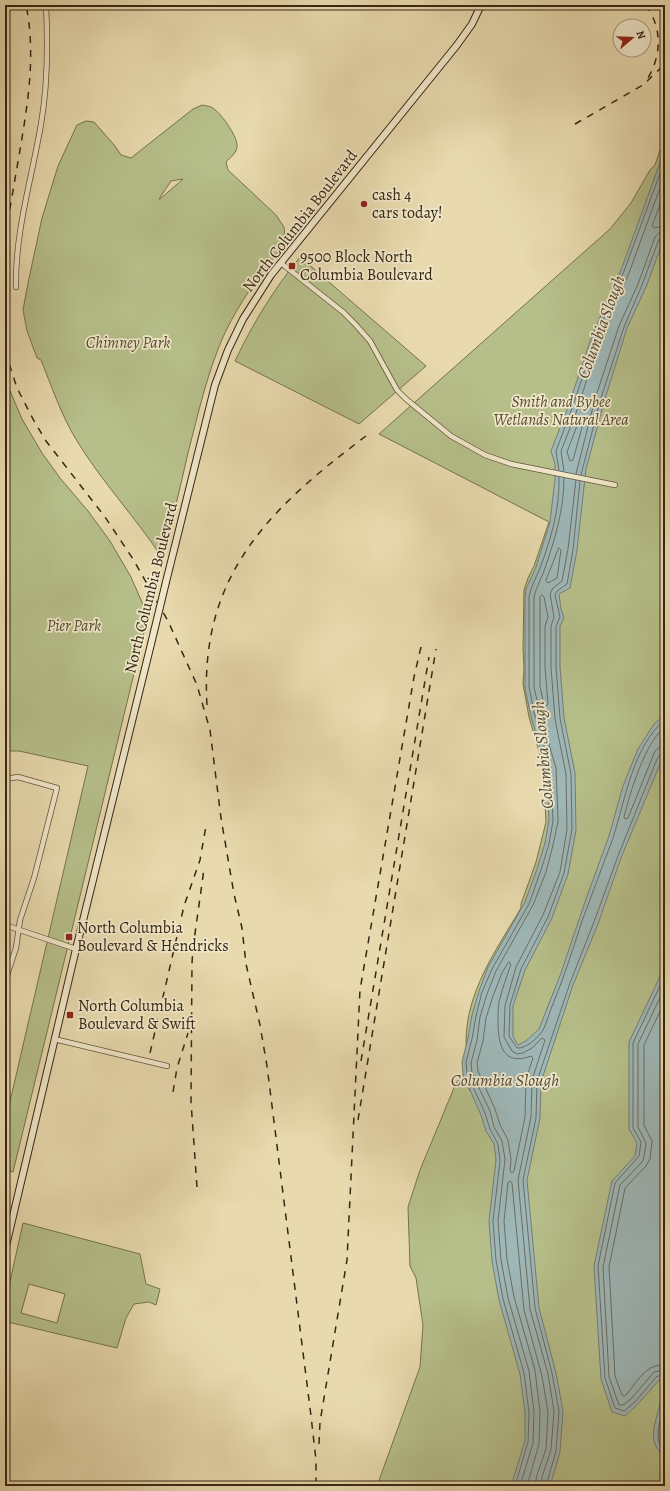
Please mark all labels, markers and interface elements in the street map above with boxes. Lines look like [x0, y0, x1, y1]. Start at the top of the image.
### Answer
north arrow [612, 18, 652, 58]
text: N [633, 29, 649, 41]
street label: North Columbia Boulevard [237, 145, 363, 297]
place label: cash 4 cars today! [372, 184, 443, 224]
marker: cash 4 cars today! [359, 199, 369, 209]
place label: 9500 Block North Columbia Boulevard [300, 246, 433, 286]
marker: 9500 Block North Columbia Boulevard [287, 261, 297, 271]
water label: Columbia Slough [572, 272, 630, 382]
park label: Chimney Park [86, 332, 170, 354]
park label: Smith and Bybee Wetlands Natural Area [493, 391, 629, 431]
street label: North Columbia Boulevard [119, 500, 183, 676]
park label: Pier Park [47, 615, 101, 637]
water label: Columbia Slough [527, 700, 559, 810]
place label: North Columbia Boulevard & Hendricks [77, 917, 229, 957]
marker: North Columbia Boulevard & Hendricks [64, 932, 74, 942]
place label: North Columbia Boulevard & Swift [78, 995, 196, 1035]
marker: North Columbia Boulevard & Swift [65, 1010, 75, 1020]
water label: Columbia Slough [451, 1069, 559, 1092]

